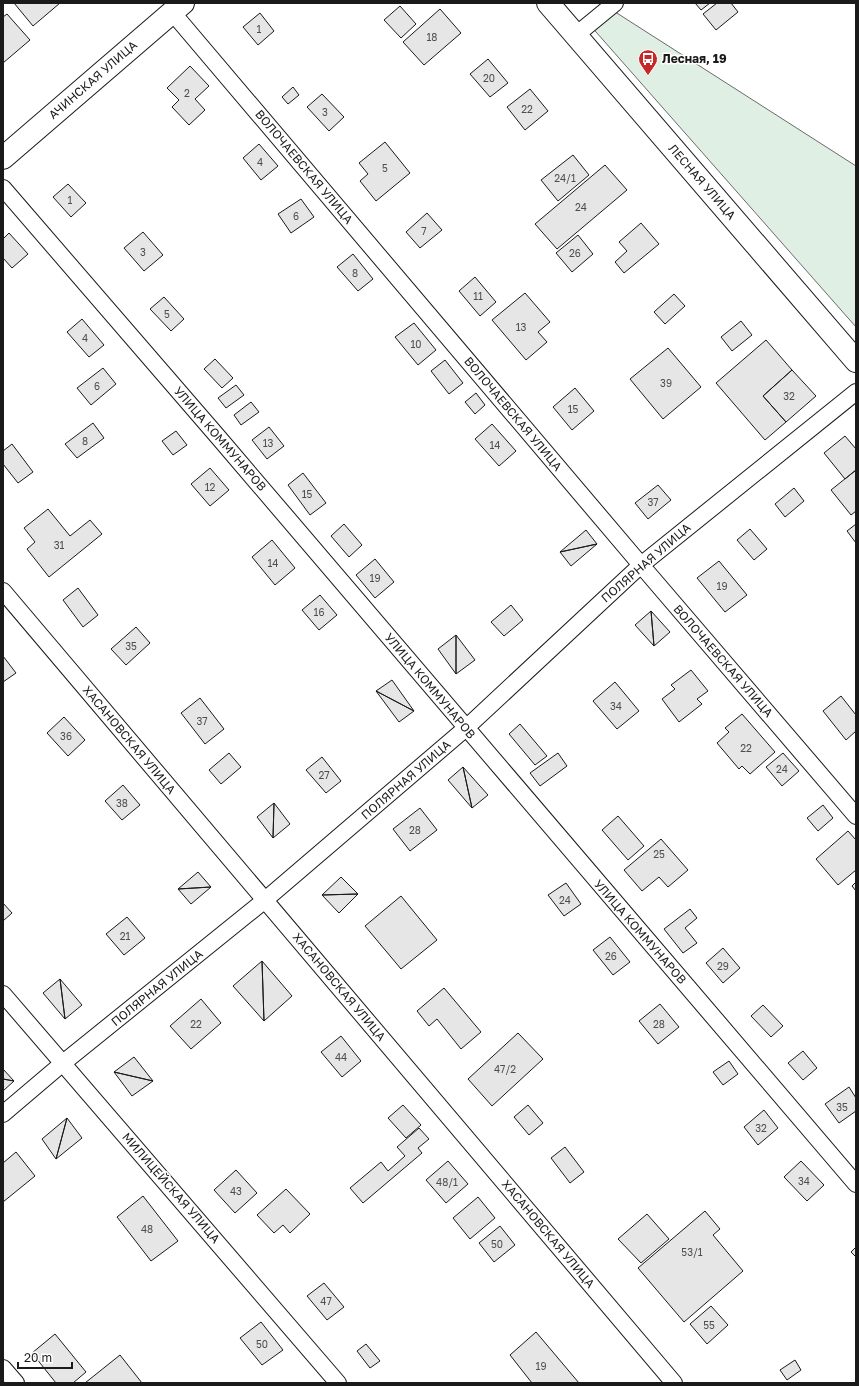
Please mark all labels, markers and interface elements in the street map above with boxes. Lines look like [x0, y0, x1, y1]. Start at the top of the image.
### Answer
house number: 1 [257, 23, 262, 35]
house number: 18 [427, 31, 437, 43]
street label: АЧИНСКАЯ УЛИЦА [45, 37, 140, 122]
bus stop icon: Лесная, 19 [637, 48, 659, 76]
place label: Лесная, 19 [662, 51, 727, 66]
house number: 20 [483, 72, 495, 84]
house number: 2 [184, 87, 190, 99]
house number: 22 [521, 103, 533, 115]
house number: 3 [322, 106, 328, 118]
street label: ВОЛОЧАЕВСКАЯ УЛИЦА [252, 107, 356, 227]
street label: ЛЕСНАЯ УЛИЦА [666, 141, 739, 222]
house number: 4 [257, 156, 263, 168]
house number: 5 [382, 162, 388, 174]
house number: 24/1 [554, 172, 576, 184]
house number: 1 [68, 194, 73, 206]
house number: 24 [575, 201, 587, 213]
house number: 6 [293, 210, 299, 222]
house number: 7 [421, 225, 427, 237]
house number: 3 [140, 246, 146, 258]
house number: 26 [569, 247, 581, 259]
house number: 8 [352, 267, 358, 279]
house number: 11 [473, 290, 483, 302]
house number: 5 [164, 308, 170, 320]
house number: 13 [516, 321, 526, 333]
house number: 4 [82, 332, 88, 344]
house number: 10 [410, 338, 422, 350]
street label: ВОЛОЧАЕВСКАЯ УЛИЦА [461, 354, 565, 474]
house number: 39 [660, 377, 672, 389]
house number: 6 [94, 380, 100, 392]
street label: УЛИЦА КОММУНАРОВ [171, 383, 270, 494]
house number: 32 [783, 390, 795, 402]
house number: 15 [568, 403, 579, 415]
house number: 8 [82, 435, 88, 447]
house number: 13 [263, 437, 273, 449]
house number: 14 [490, 439, 500, 451]
house number: 12 [205, 481, 216, 493]
house number: 15 [302, 488, 313, 500]
house number: 37 [647, 496, 659, 508]
street label: ПОЛЯРНАЯ УЛИЦА [598, 520, 693, 606]
house number: 31 [54, 539, 64, 551]
house number: 14 [268, 557, 278, 569]
house number: 19 [370, 572, 380, 584]
house number: 19 [717, 580, 727, 592]
street label: ВОЛОЧАЕВСКАЯ УЛИЦА [670, 601, 776, 720]
house number: 16 [314, 606, 324, 618]
street label: УЛИЦА КОММУНАРОВ [382, 630, 479, 742]
house number: 35 [125, 640, 137, 652]
street label: ХАСАНОВСКАЯ УЛИЦА [80, 683, 179, 797]
house number: 34 [610, 700, 622, 712]
house number: 37 [196, 715, 208, 727]
house number: 36 [60, 730, 72, 742]
street label: ПОЛЯРНАЯ УЛИЦА [358, 737, 453, 823]
house number: 22 [740, 742, 752, 754]
house number: 24 [776, 763, 788, 775]
house number: 27 [318, 769, 330, 781]
house number: 38 [116, 797, 128, 809]
house number: 28 [409, 824, 421, 836]
house number: 25 [653, 848, 665, 860]
street label: УЛИЦА КОММУНАРОВ [591, 876, 690, 987]
house number: 24 [559, 894, 571, 906]
house number: 21 [120, 930, 130, 942]
street label: ХАСАНОВСКАЯ УЛИЦА [290, 930, 389, 1044]
street label: ПОЛЯРНАЯ УЛИЦА [108, 946, 206, 1029]
house number: 26 [605, 950, 617, 962]
house number: 29 [717, 960, 729, 972]
house number: 22 [190, 1018, 202, 1030]
house number: 28 [653, 1018, 665, 1030]
house number: 44 [335, 1051, 347, 1063]
house number: 47/2 [494, 1063, 516, 1075]
house number: 35 [836, 1101, 848, 1113]
house number: 32 [755, 1122, 767, 1134]
street label: МИЛИЦЕЙСКАЯ УЛИЦА [119, 1129, 223, 1246]
house number: 34 [798, 1175, 810, 1187]
house number: 48/1 [436, 1176, 458, 1188]
street label: ХАСАНОВСКАЯ УЛИЦА [499, 1177, 598, 1291]
house number: 43 [230, 1185, 242, 1197]
house number: 48 [141, 1223, 153, 1235]
house number: 50 [491, 1238, 503, 1250]
house number: 53/1 [681, 1246, 703, 1258]
house number: 47 [320, 1295, 332, 1307]
house number: 55 [703, 1319, 715, 1331]
house number: 50 [256, 1338, 268, 1350]
scale bar [18, 1344, 72, 1370]
text: 20 m [24, 1350, 52, 1365]
house number: 19 [536, 1360, 546, 1372]

